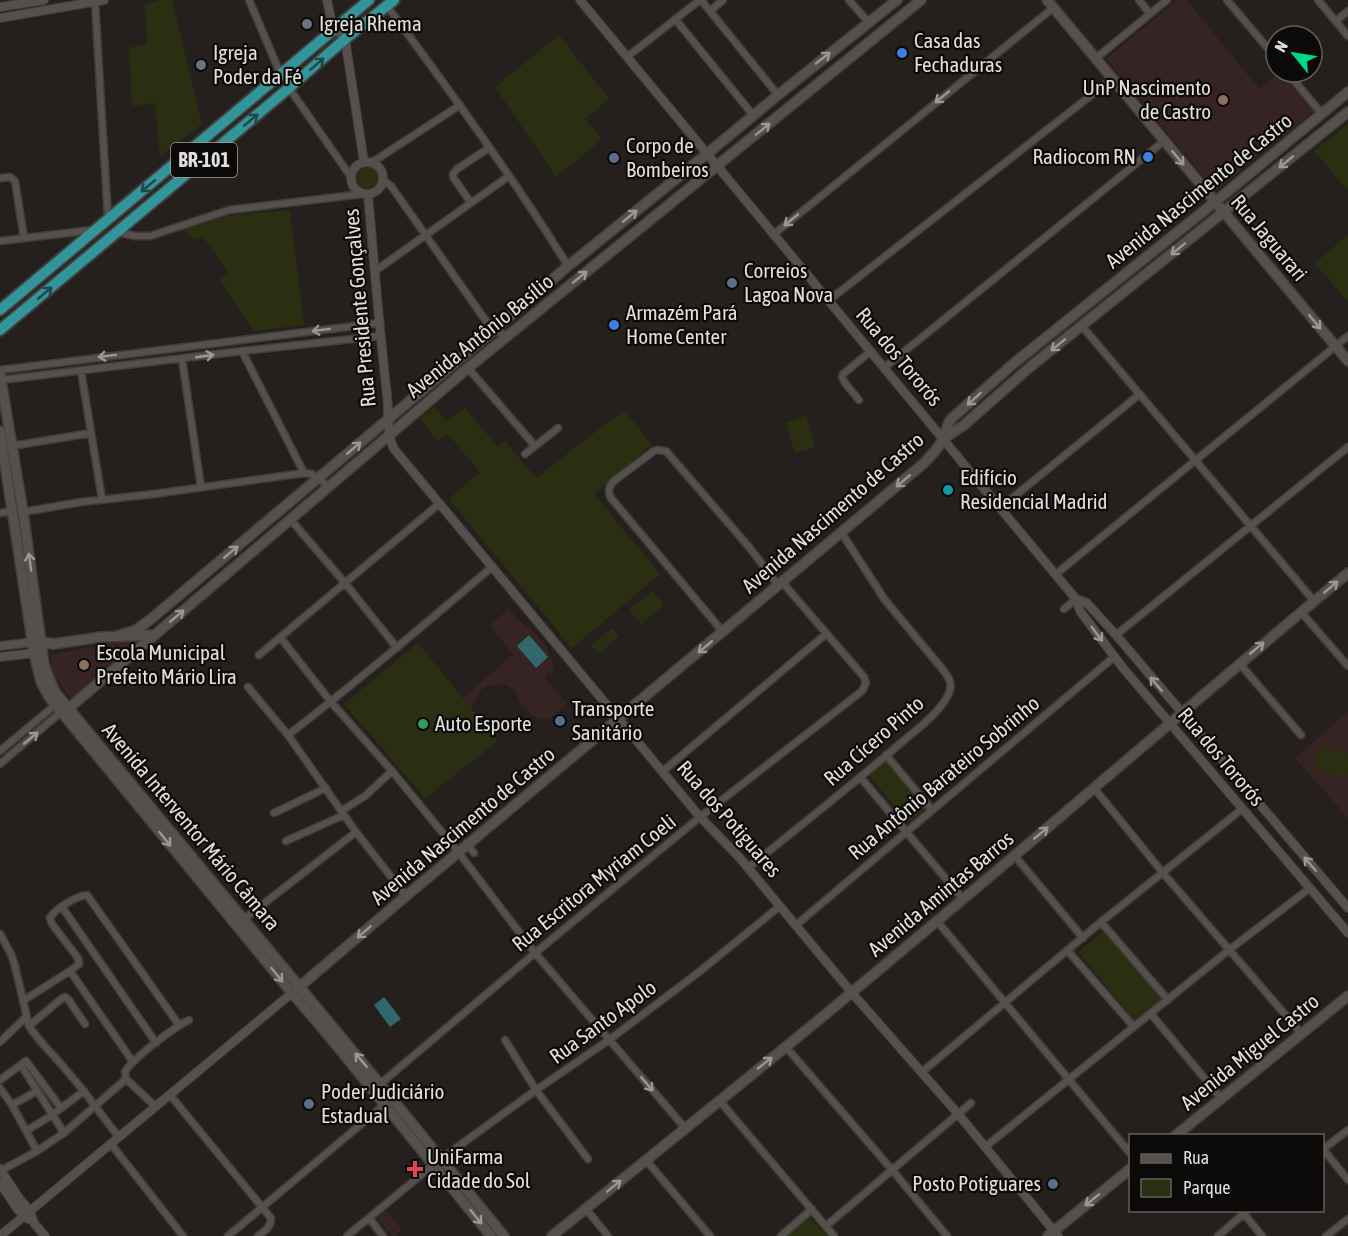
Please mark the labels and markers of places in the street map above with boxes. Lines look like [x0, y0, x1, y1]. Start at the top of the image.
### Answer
place label: Igreja Rhema [319, 11, 422, 35]
marker: Igreja Rhema [300, 17, 314, 31]
place label: Casa das Fechaduras [914, 28, 1002, 76]
place label: Igreja Poder da Fé [213, 40, 302, 88]
marker: Casa das Fechaduras [895, 46, 909, 60]
marker: Igreja Poder da Fé [194, 58, 208, 72]
place label: UnP Nascimento de Castro [1083, 75, 1211, 123]
marker: UnP Nascimento de Castro [1216, 93, 1230, 107]
place label: Corpo de Bombeiros [626, 133, 709, 181]
place label: Radiocom RN [1033, 144, 1136, 168]
marker: Radiocom RN [1141, 150, 1155, 164]
marker: Corpo de Bombeiros [607, 151, 621, 165]
place label: Correios Lagoa Nova [744, 258, 833, 306]
marker: Correios Lagoa Nova [725, 276, 739, 290]
place label: Armazém Pará Home Center [626, 300, 737, 348]
marker: Armazém Pará Home Center [607, 318, 621, 332]
place label: Edifício Residencial Madrid [960, 465, 1108, 513]
marker: Edifício Residencial Madrid [941, 483, 955, 497]
place label: Escola Municipal Prefeito Mário Lira [96, 640, 237, 688]
marker: Escola Municipal Prefeito Mário Lira [77, 658, 91, 672]
place label: Transporte Sanitário [572, 696, 654, 744]
place label: Auto Esporte [435, 711, 532, 735]
marker: Transporte Sanitário [553, 714, 567, 728]
marker: Auto Esporte [416, 717, 430, 731]
place label: Poder Judiciário Estadual [321, 1079, 444, 1127]
marker: Poder Judiciário Estadual [302, 1097, 316, 1111]
place label: UniFarma Cidade do Sol [427, 1144, 531, 1192]
marker: UniFarma Cidade do Sol [408, 1162, 422, 1176]
place label: Posto Potiguares [912, 1171, 1041, 1195]
marker: Posto Potiguares [1046, 1177, 1060, 1191]

